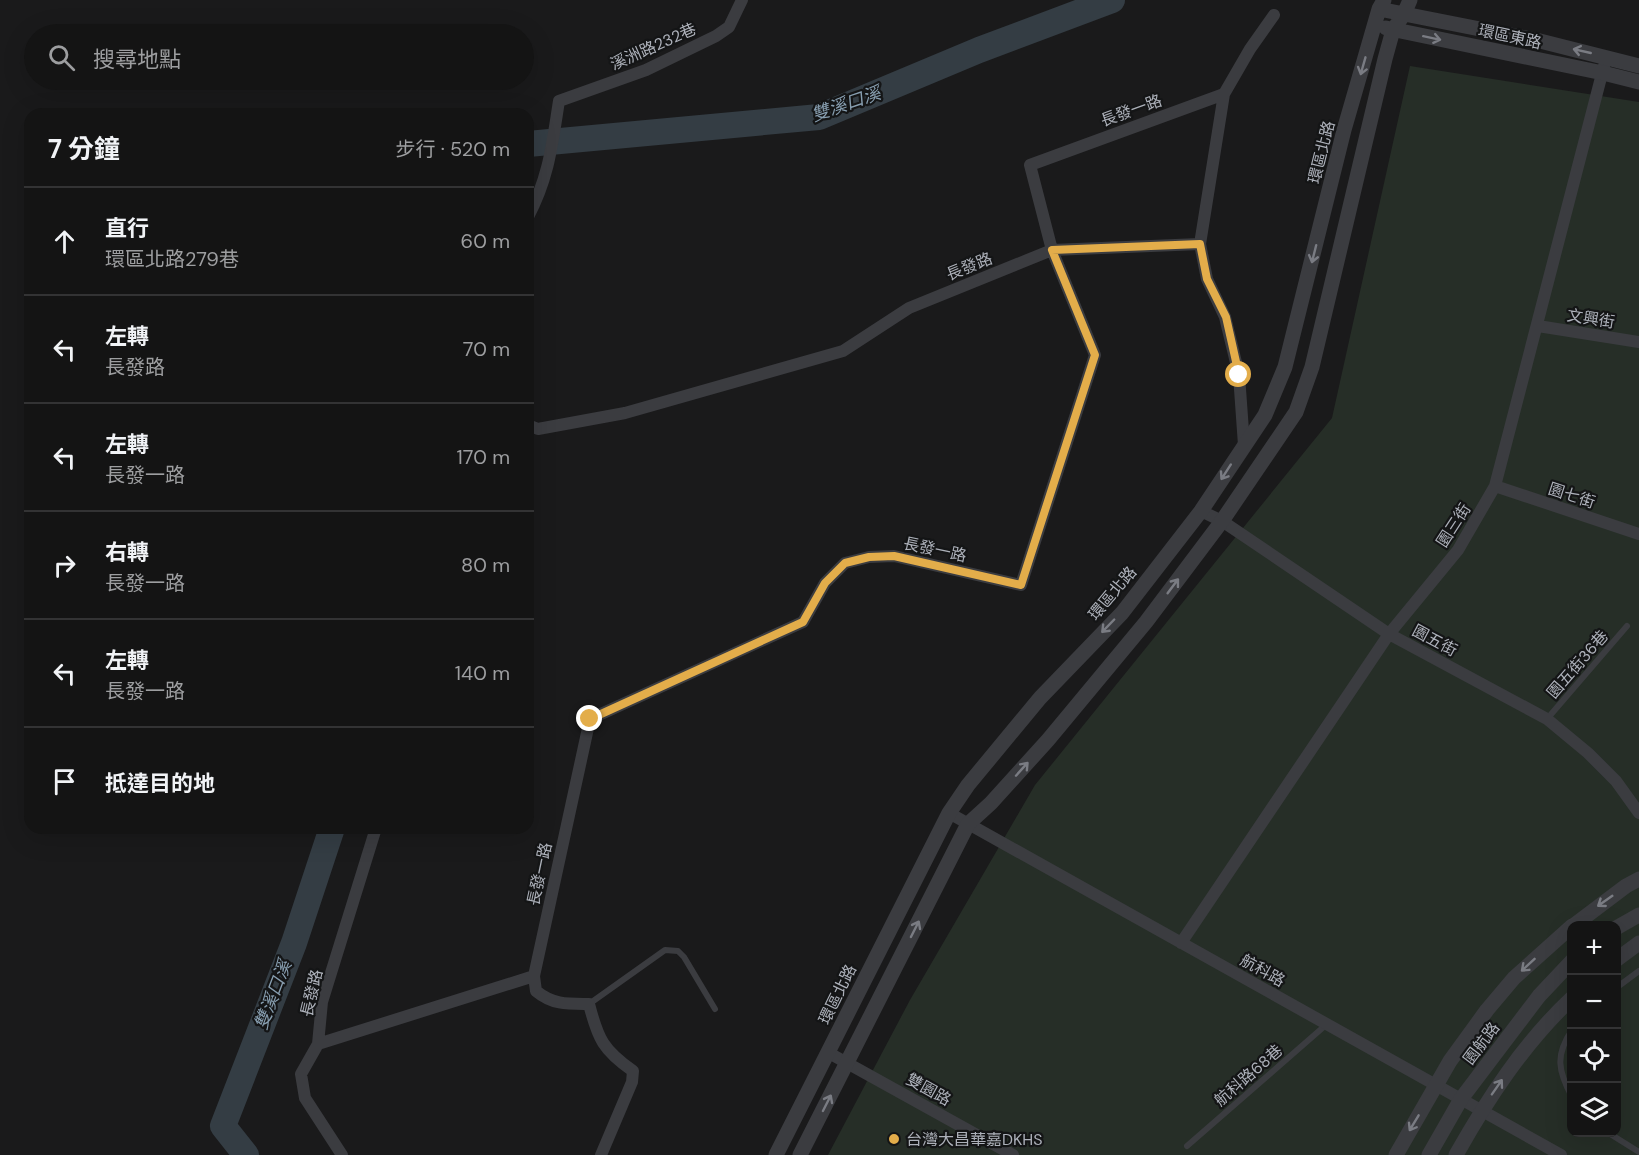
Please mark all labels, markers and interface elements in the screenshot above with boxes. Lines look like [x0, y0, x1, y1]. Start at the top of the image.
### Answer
street label: 溪洲路232巷 [607, 18, 699, 75]
street label: 環區東路 [1476, 20, 1543, 53]
search box [24, 24, 534, 90]
one-way arrow [1421, 33, 1441, 44]
icon: search [45, 41, 78, 74]
text: 搜尋地點 [93, 45, 181, 74]
one-way arrow [1573, 45, 1592, 57]
one-way arrow [1357, 56, 1368, 75]
water label: 雙溪口溪 [808, 80, 887, 127]
street label: 長發一路 [1098, 90, 1165, 131]
street label: 環區北路 [1304, 119, 1339, 186]
text: 7 分鐘 [48, 132, 120, 166]
text: 步行 · 520 m [395, 136, 510, 162]
text: 直行 [105, 214, 149, 243]
icon: ahead [48, 225, 81, 258]
text: 60 m [461, 228, 510, 254]
one-way arrow [1307, 244, 1319, 263]
text: 環區北路279巷 [105, 246, 239, 272]
street label: 長發路 [943, 248, 995, 285]
street label: 文興街 [1566, 304, 1616, 333]
text: 左轉 [105, 322, 149, 351]
icon: left [48, 333, 81, 366]
text: 70 m [463, 336, 510, 362]
text: 長發路 [105, 354, 165, 380]
route start [1225, 361, 1251, 387]
text: 左轉 [105, 430, 149, 459]
icon: left [48, 441, 81, 474]
text: 170 m [457, 444, 510, 470]
text: 長發一路 [105, 462, 185, 488]
one-way arrow [1220, 463, 1233, 480]
street label: 園七街 [1546, 478, 1598, 513]
street label: 園三街 [1432, 499, 1475, 551]
street label: 長發一路 [901, 533, 968, 566]
text: 右轉 [105, 538, 149, 567]
icon: right [48, 549, 81, 582]
text: 80 m [461, 552, 510, 578]
street label: 環區北路 [1084, 562, 1141, 625]
text: 長發一路 [105, 570, 185, 596]
one-way arrow [1167, 579, 1179, 595]
one-way arrow [1101, 619, 1116, 634]
street label: 園五街 [1409, 620, 1461, 661]
street label: 園五街36巷 [1542, 626, 1613, 703]
text: 左轉 [105, 646, 149, 675]
icon: left [48, 657, 81, 690]
text: 140 m [455, 660, 510, 686]
text: 長發一路 [105, 678, 185, 704]
route end [576, 705, 602, 731]
one-way arrow [1015, 761, 1029, 776]
icon: arrive [48, 765, 81, 798]
text: 抵達目的地 [105, 769, 215, 798]
street label: 長發一路 [523, 841, 556, 908]
one-way arrow [1597, 895, 1613, 907]
one-way arrow [909, 921, 921, 938]
map controls [1567, 921, 1621, 1137]
button: + [1567, 921, 1621, 975]
street label: 航科路 [1237, 950, 1289, 991]
water label: 雙溪口溪 [249, 954, 298, 1033]
one-way arrow [1521, 958, 1536, 972]
street label: 環區北路 [814, 961, 861, 1028]
street label: 長發路 [296, 967, 327, 1019]
button: − [1567, 975, 1621, 1029]
street label: 園航路 [1459, 1018, 1504, 1069]
button: locate [1567, 1029, 1621, 1083]
street label: 航科路68巷 [1210, 1040, 1287, 1111]
street label: 雙園路 [903, 1069, 955, 1110]
one-way arrow [1491, 1079, 1503, 1096]
button: layers [1567, 1083, 1621, 1137]
one-way arrow [821, 1095, 833, 1112]
one-way arrow [1408, 1114, 1420, 1131]
place label: 台灣大昌華嘉DKHS [906, 1129, 1043, 1150]
marker: 台灣大昌華嘉DKHS [887, 1132, 901, 1146]

